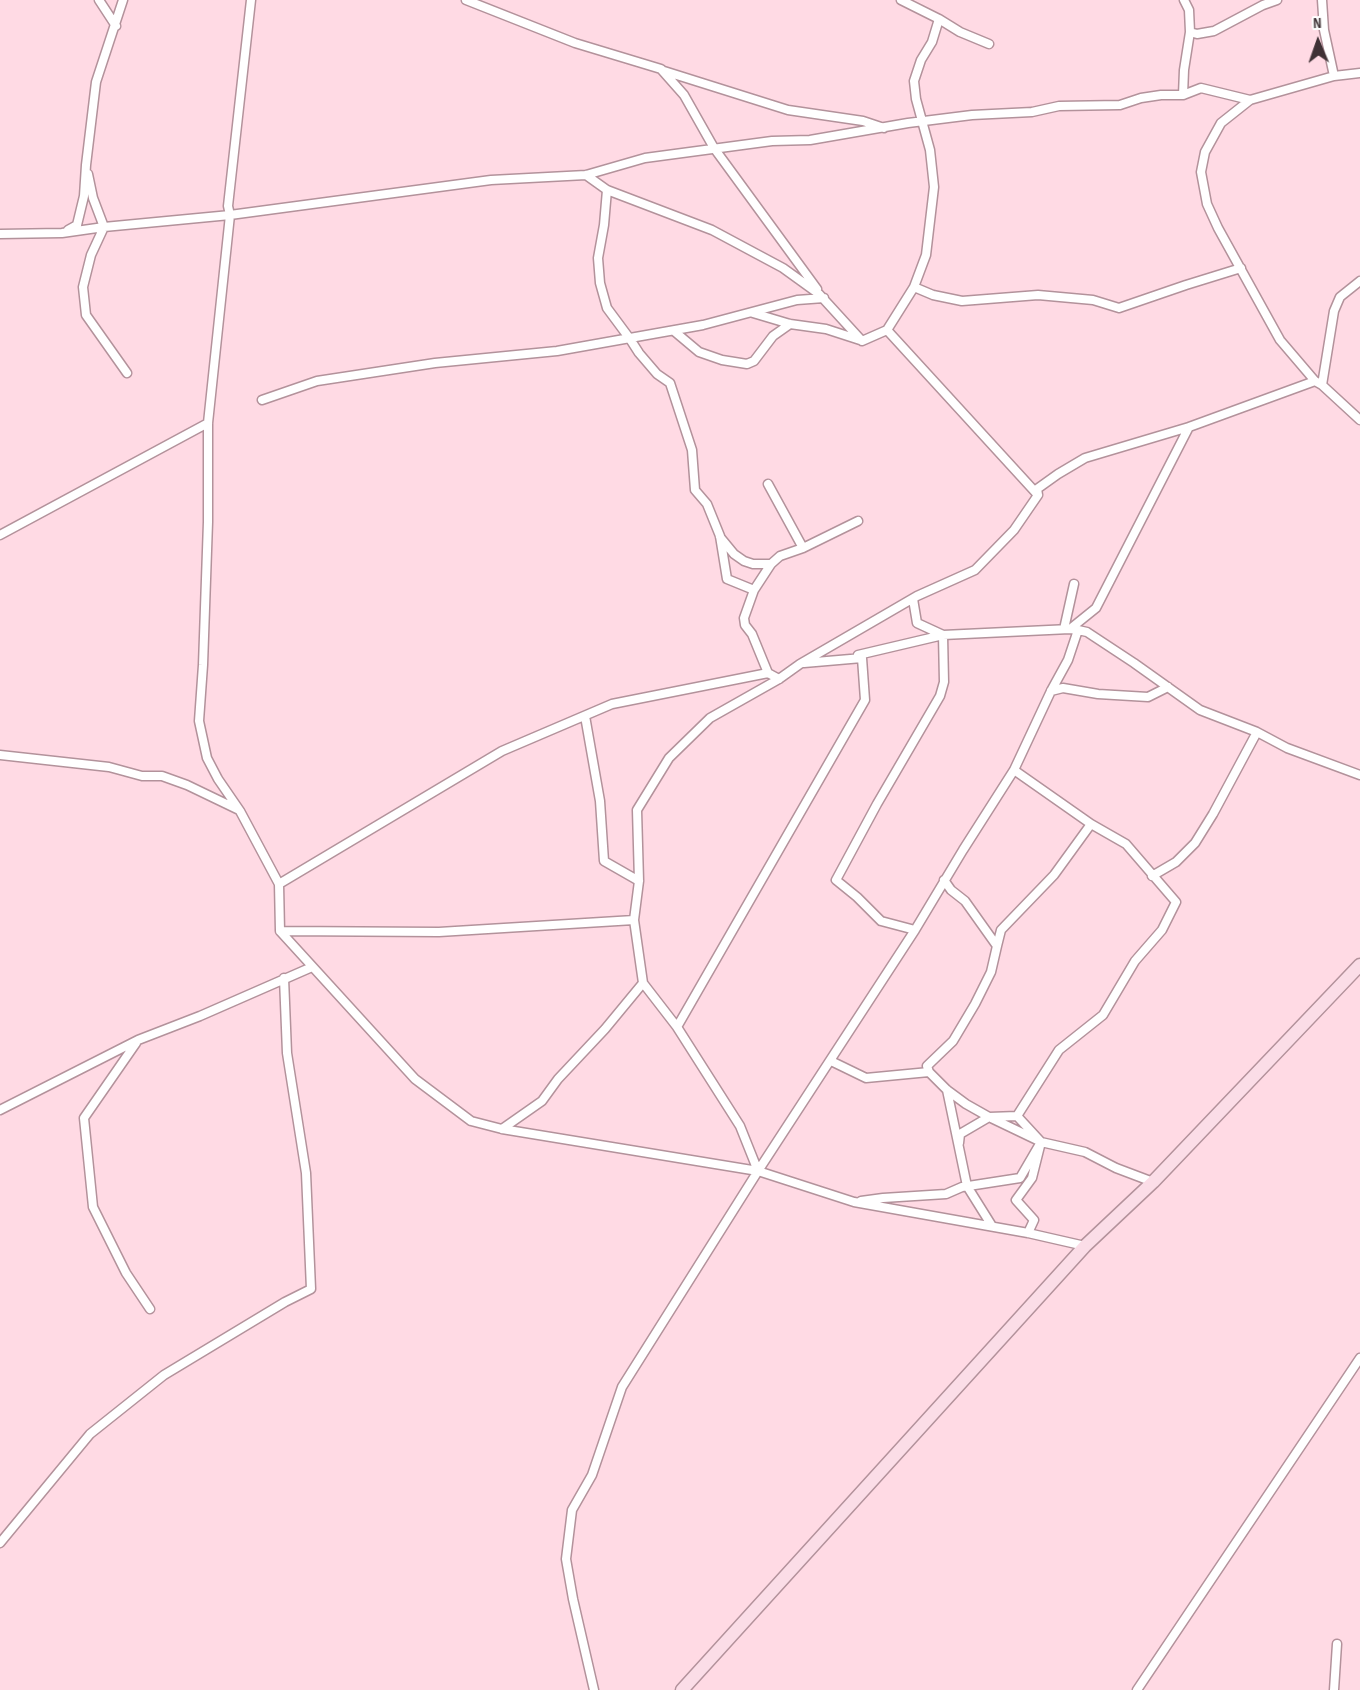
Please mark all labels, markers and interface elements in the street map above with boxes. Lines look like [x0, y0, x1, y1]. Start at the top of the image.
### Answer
north arrow [1288, 12, 1348, 72]
text: N [1313, 14, 1322, 33]

